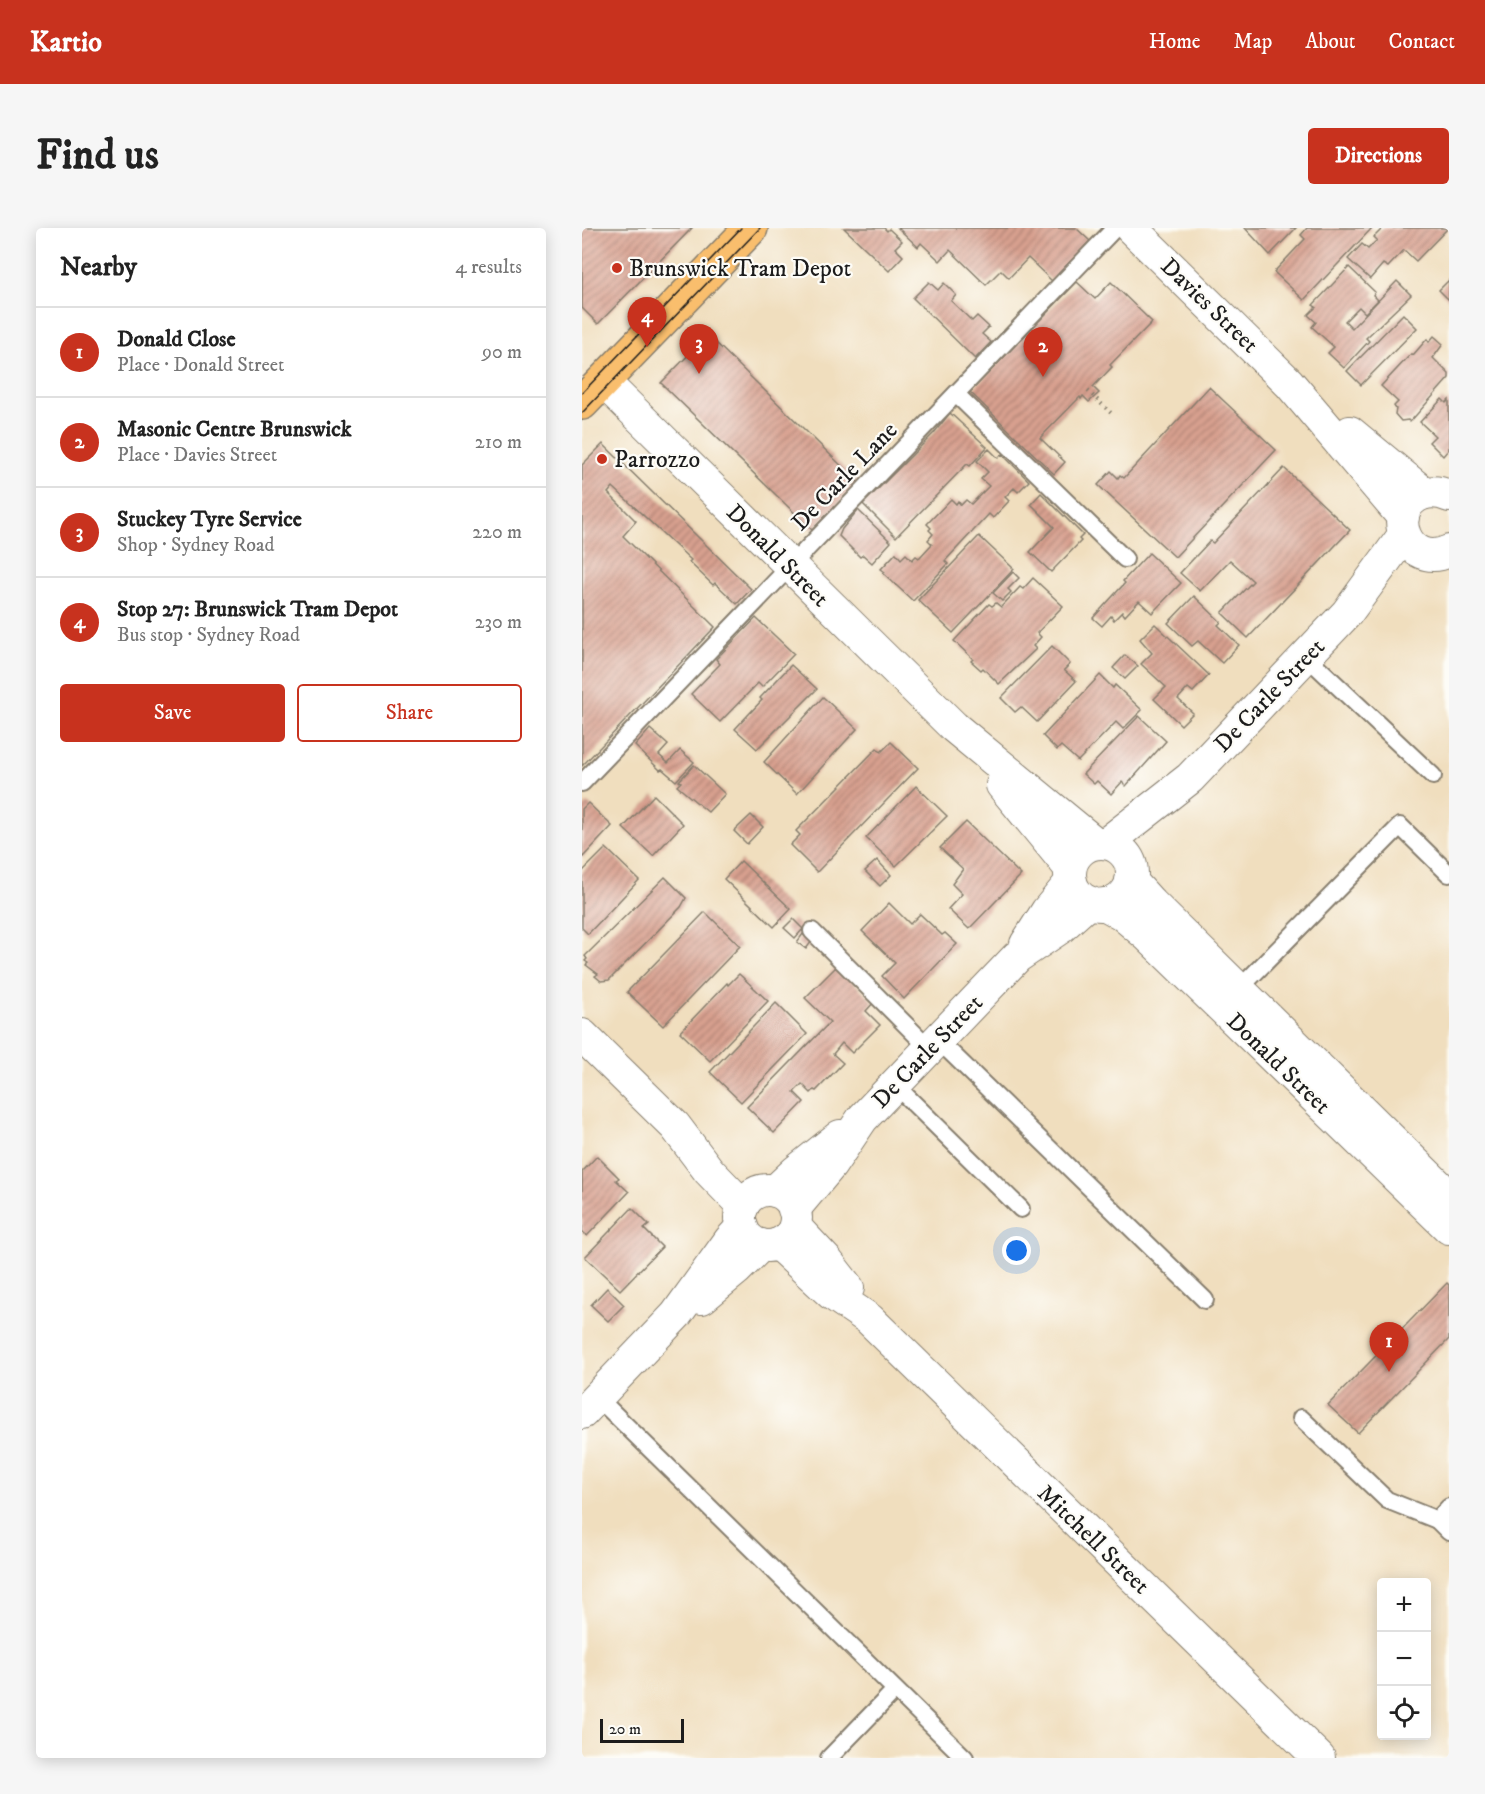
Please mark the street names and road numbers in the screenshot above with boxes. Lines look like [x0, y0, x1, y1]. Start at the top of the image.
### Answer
street label: Davies Street [1154, 252, 1265, 360]
street label: De Carle Lane [785, 416, 904, 537]
street label: Donald Street [720, 498, 835, 614]
street label: De Carle Street [1208, 632, 1332, 759]
street label: De Carle Street [866, 988, 990, 1115]
street label: Donald Street [1220, 1007, 1337, 1121]
street label: Mitchell Street [1031, 1479, 1156, 1601]

